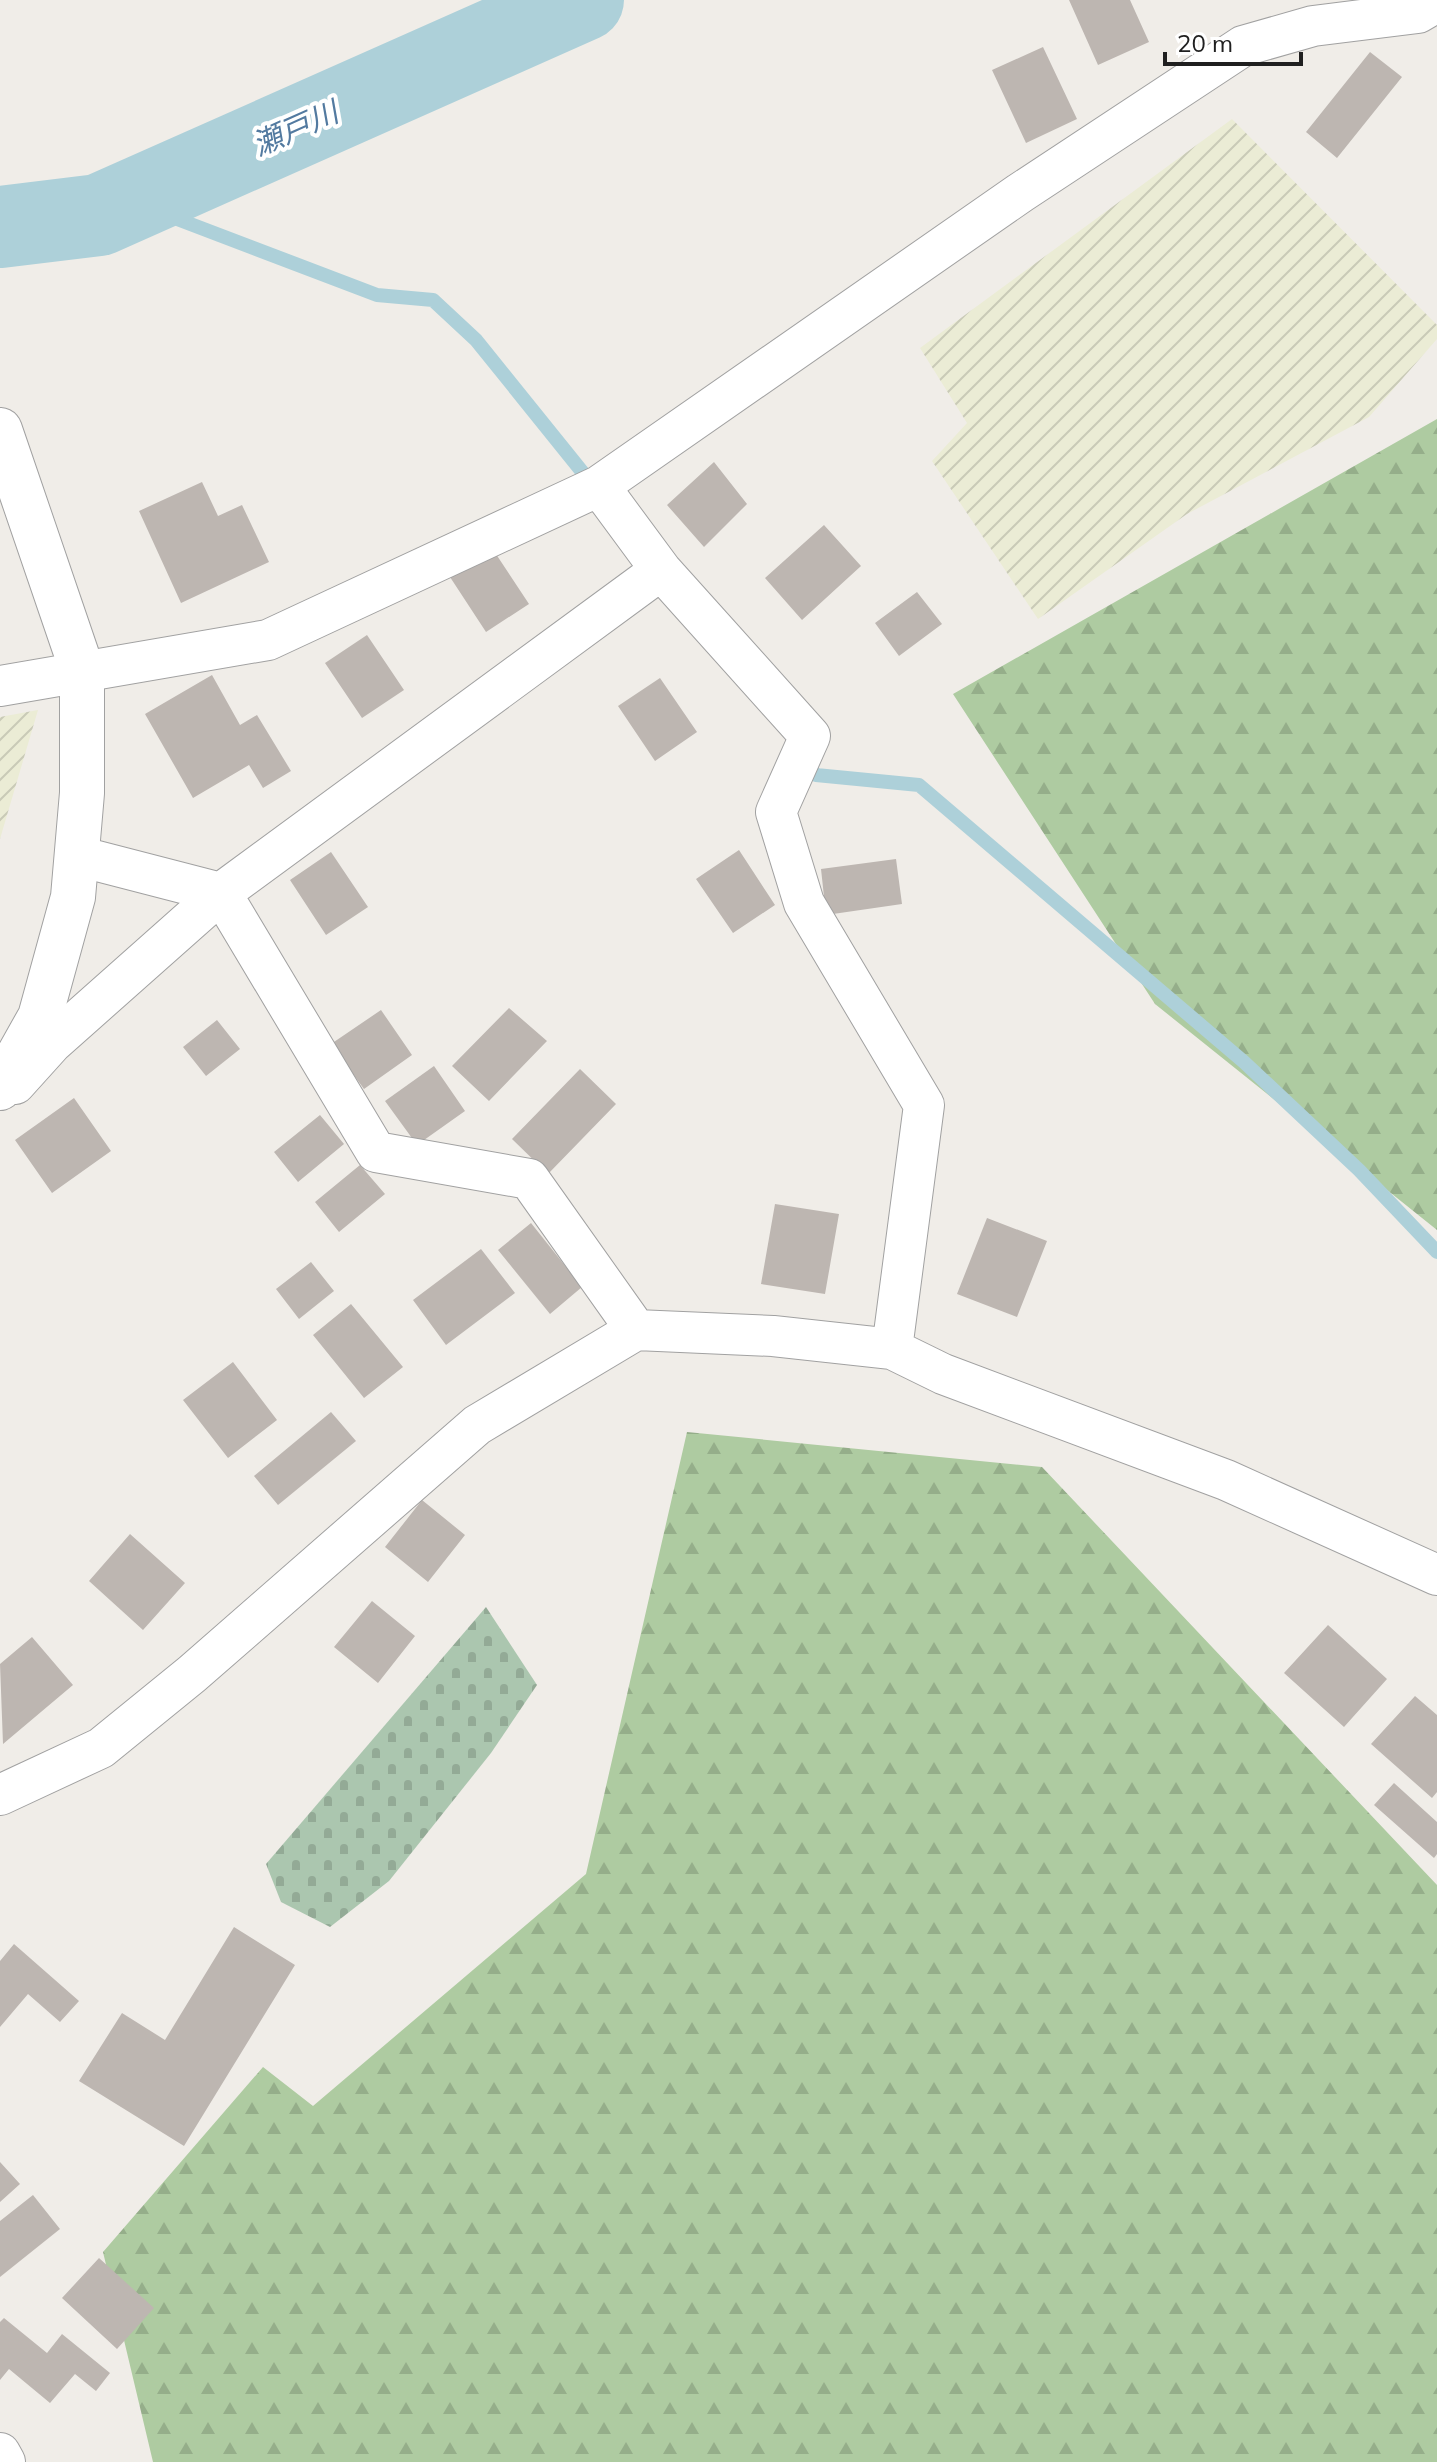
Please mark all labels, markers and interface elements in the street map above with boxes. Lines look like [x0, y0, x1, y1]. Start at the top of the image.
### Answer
scale bar [1165, 16, 1301, 66]
text: 20 m [1177, 28, 1233, 58]
water label: 瀬戸川 [246, 91, 347, 164]

